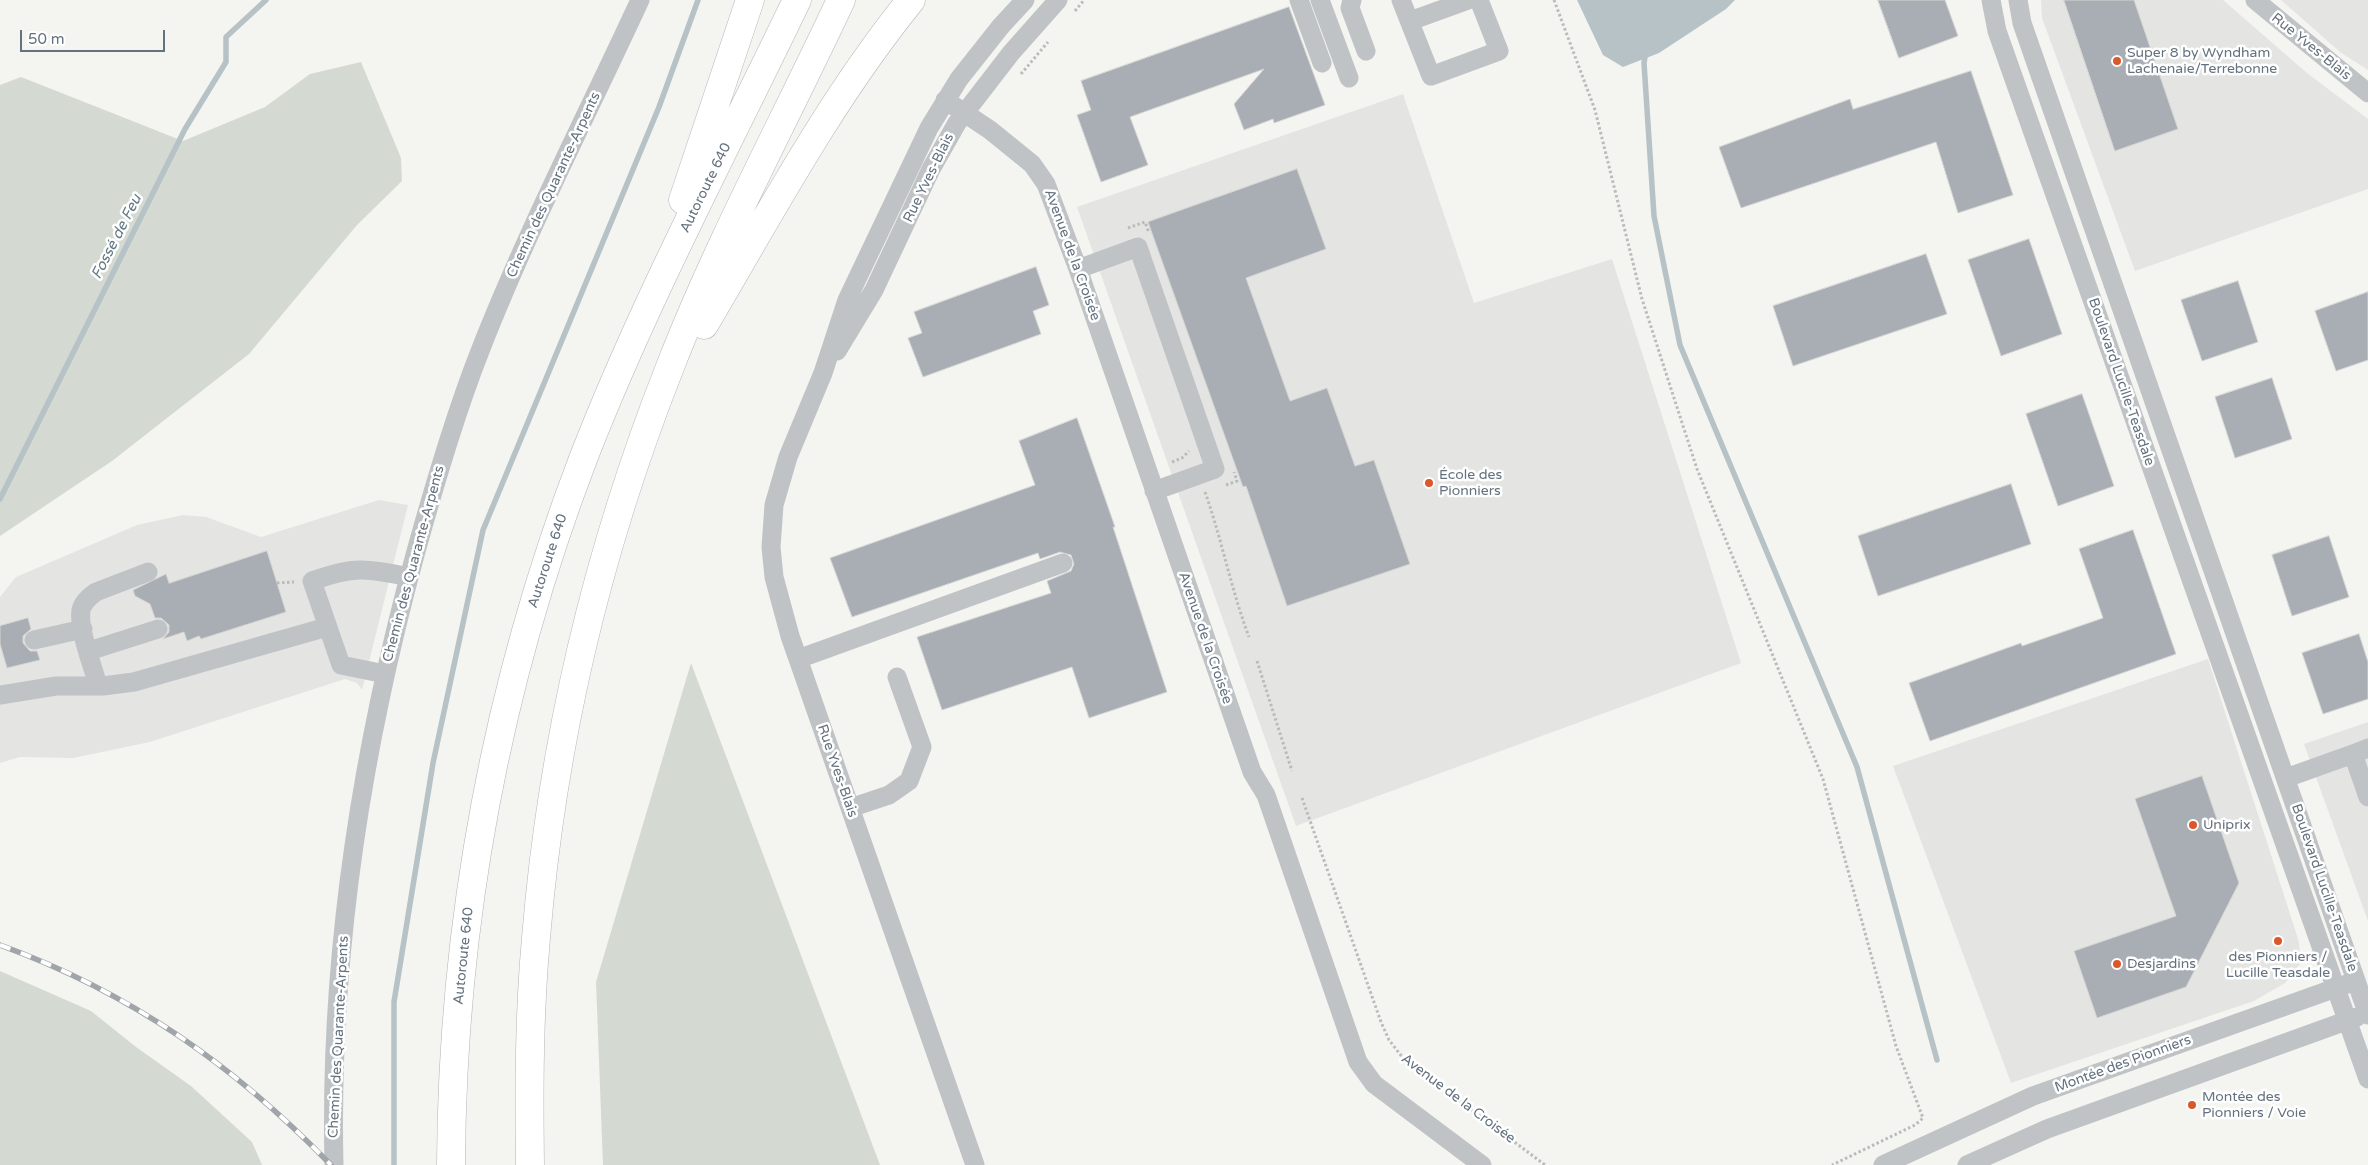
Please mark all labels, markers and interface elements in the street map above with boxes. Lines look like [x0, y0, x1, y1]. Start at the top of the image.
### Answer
street label: Rue Yves-Blais [2268, 10, 2354, 84]
scale bar [22, 20, 168, 52]
text: 50 m [28, 30, 65, 48]
place label: Super 8 by Wyndham Lachenaie/Terrebonne [2127, 45, 2277, 78]
marker: Super 8 by Wyndham Lachenaie/Terrebonne [2111, 55, 2123, 67]
street label: Chemin des Quarante-Arpents [504, 90, 604, 280]
street label: Rue Yves-Blais [900, 131, 958, 225]
street label: Autoroute 640 [677, 140, 735, 236]
street label: Avenue de la Croisée [1040, 187, 1104, 323]
water label: Fossé de Feu [88, 192, 146, 282]
street label: Boulevard Lucille-Teasdale [2084, 296, 2158, 468]
street label: Chemin des Quarante-Arpents [380, 464, 448, 664]
place label: École des Pionniers [1439, 467, 1502, 500]
marker: École des Pionniers [1423, 477, 1435, 489]
street label: Autoroute 640 [525, 512, 571, 610]
street label: Avenue de la Croisée [1175, 570, 1235, 706]
street label: Rue Yves-Blais [813, 722, 861, 820]
street label: Boulevard Lucille-Teasdale [2287, 802, 2361, 974]
place label: Uniprix [2203, 817, 2251, 833]
marker: Uniprix [2187, 819, 2199, 831]
street label: Autoroute 640 [451, 906, 477, 1006]
street label: Chemin des Quarante-Arpents [325, 935, 353, 1139]
marker: des Pionniers / Lucille Teasdale [2272, 935, 2284, 947]
place label: des Pionniers / Lucille Teasdale [2226, 949, 2330, 982]
place label: Desjardins [2127, 956, 2196, 972]
marker: Desjardins [2111, 958, 2123, 970]
street label: Montée des Pionniers [2053, 1031, 2193, 1097]
street label: Avenue de la Croisée [1398, 1051, 1518, 1147]
place label: Montée des Pionniers / Voie [2202, 1089, 2306, 1122]
marker: Montée des Pionniers / Voie [2186, 1099, 2198, 1111]

